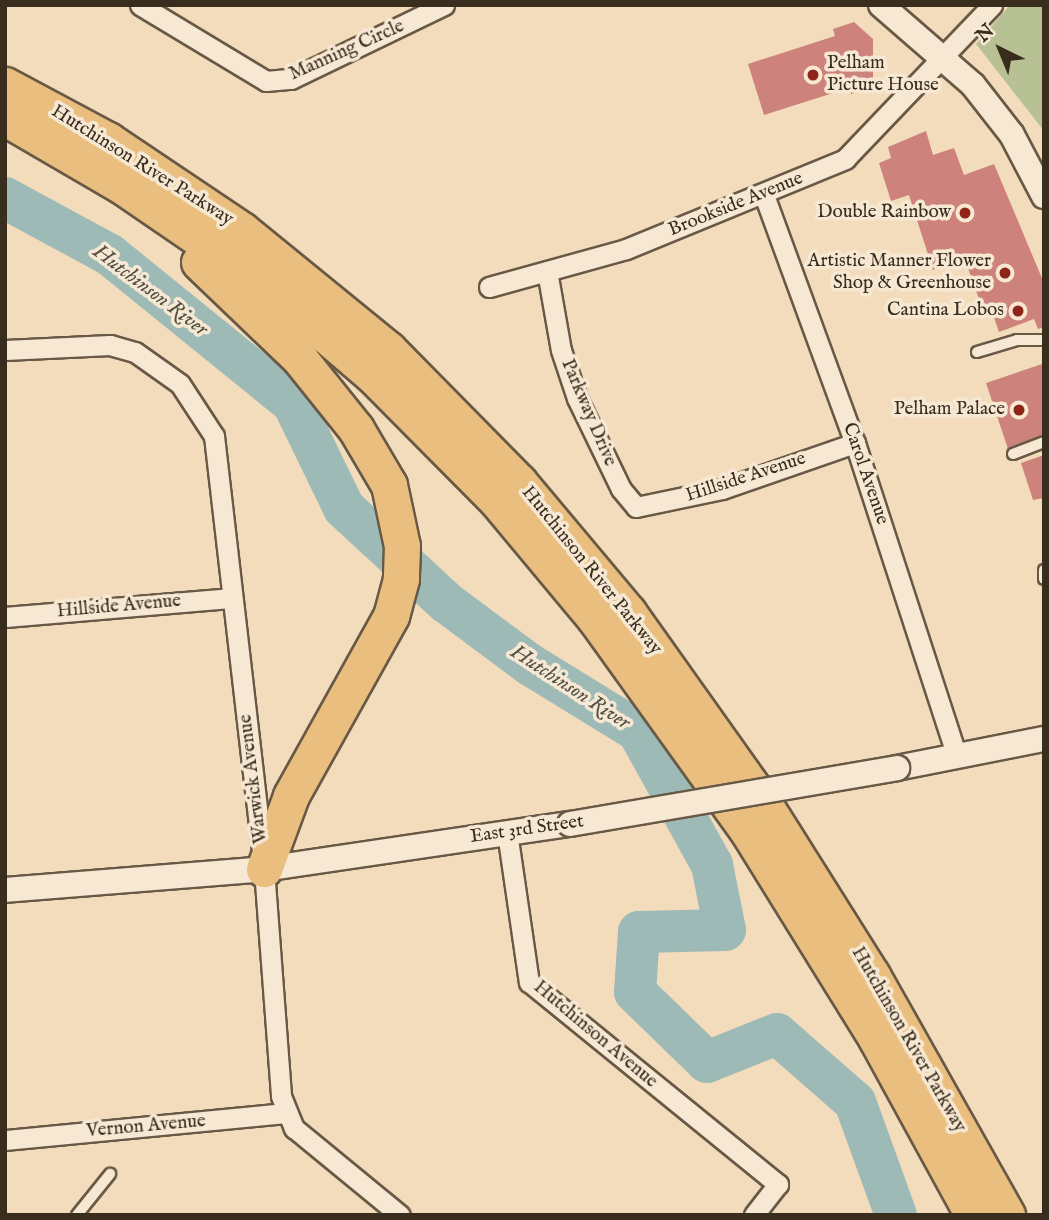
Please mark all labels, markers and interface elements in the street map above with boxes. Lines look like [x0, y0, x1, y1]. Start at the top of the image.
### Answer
north arrow [965, 14, 1035, 84]
street label: Manning Circle [286, 15, 408, 87]
text: N [971, 19, 1000, 48]
place label: Pelham Picture House [827, 53, 939, 97]
marker: Pelham Picture House [805, 67, 821, 83]
street label: Hutchinson River Parkway [47, 101, 237, 231]
street label: Brookside Avenue [666, 168, 806, 242]
place label: Double Rainbow [817, 202, 951, 224]
marker: Double Rainbow [957, 205, 973, 221]
water label: Hutchinson River [88, 240, 212, 342]
place label: Artistic Manner Flower Shop & Greenhouse [808, 251, 991, 295]
marker: Artistic Manner Flower Shop & Greenhouse [997, 265, 1013, 281]
place label: Cantina Lobos [887, 300, 1004, 322]
marker: Cantina Lobos [1010, 303, 1026, 319]
street label: Parkway Drive [555, 356, 621, 470]
place label: Pelham Palace [894, 399, 1005, 421]
marker: Pelham Palace [1011, 402, 1027, 418]
street label: Carol Avenue [837, 420, 893, 528]
street label: Hillside Avenue [683, 448, 809, 508]
street label: Hutchinson River Parkway [516, 482, 666, 660]
street label: Hillside Avenue [56, 590, 182, 624]
water label: Hutchinson River [506, 640, 634, 736]
street label: Warwick Avenue [235, 713, 273, 845]
street label: East 3rd Street [469, 811, 585, 849]
street label: Hutchinson River Parkway [846, 943, 970, 1137]
street label: Hutchinson Avenue [528, 976, 662, 1094]
street label: Vernon Avenue [85, 1110, 207, 1144]

